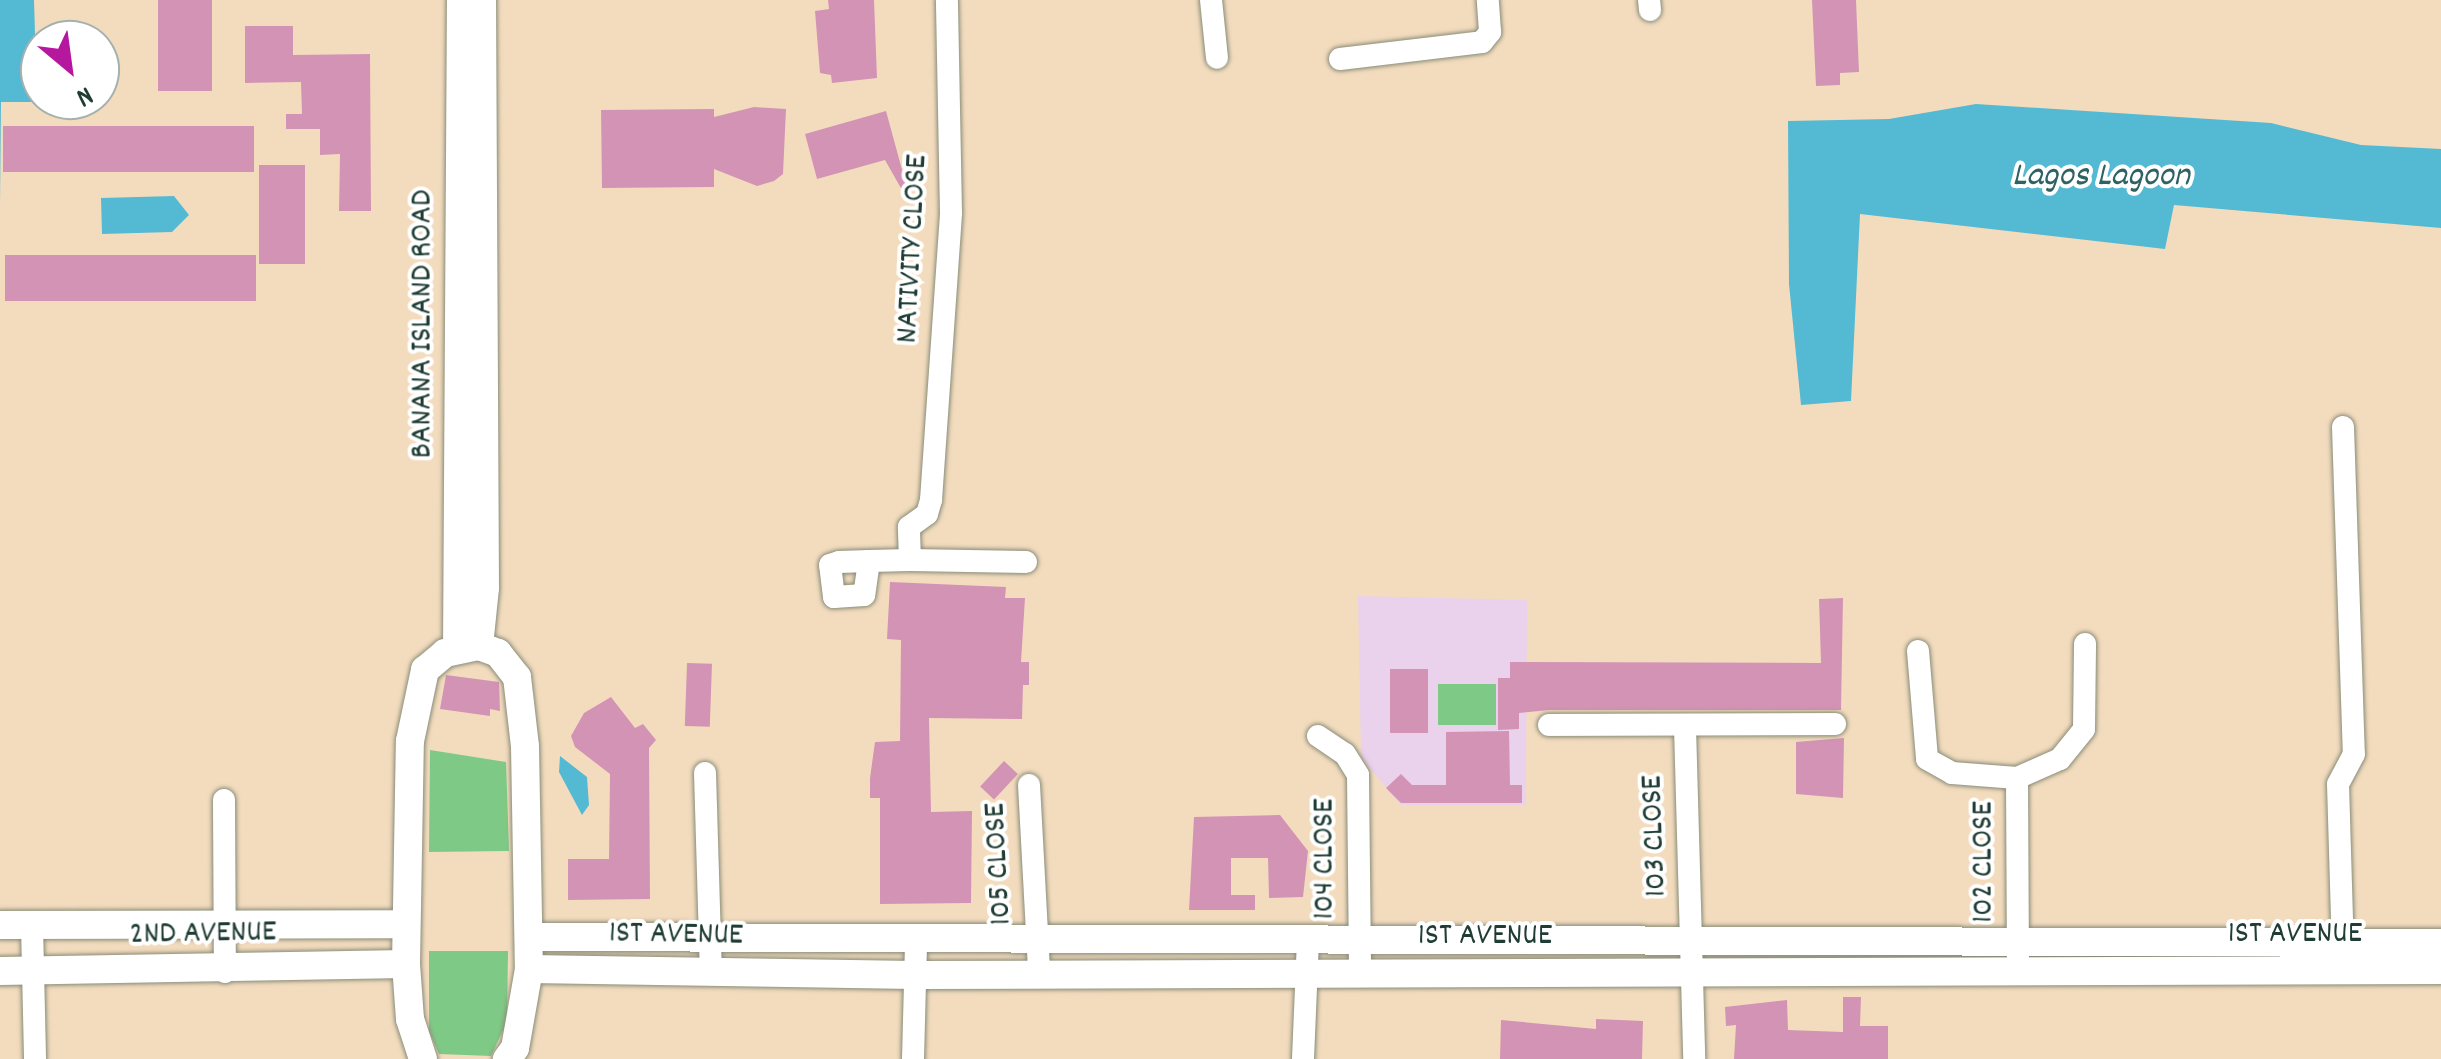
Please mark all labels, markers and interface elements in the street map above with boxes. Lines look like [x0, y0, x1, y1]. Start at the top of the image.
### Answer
north arrow [20, 20, 120, 120]
text: N [68, 74, 99, 115]
street label: NATIVITY CLOSE [890, 154, 938, 344]
water label: Lagos Lagoon [2012, 156, 2190, 198]
street label: BANANA ISLAND ROAD [405, 190, 443, 458]
street label: 103 CLOSE [1635, 774, 1677, 898]
street label: 104 CLOSE [1307, 799, 1345, 919]
street label: 102 CLOSE [1966, 801, 2004, 923]
street label: 105 CLOSE [978, 802, 1022, 926]
street label: 2ND AVENUE [129, 915, 277, 955]
street label: 1ST AVENUE [608, 916, 744, 956]
street label: 1ST AVENUE [2228, 916, 2362, 954]
street label: 1ST AVENUE [1418, 918, 1552, 956]

